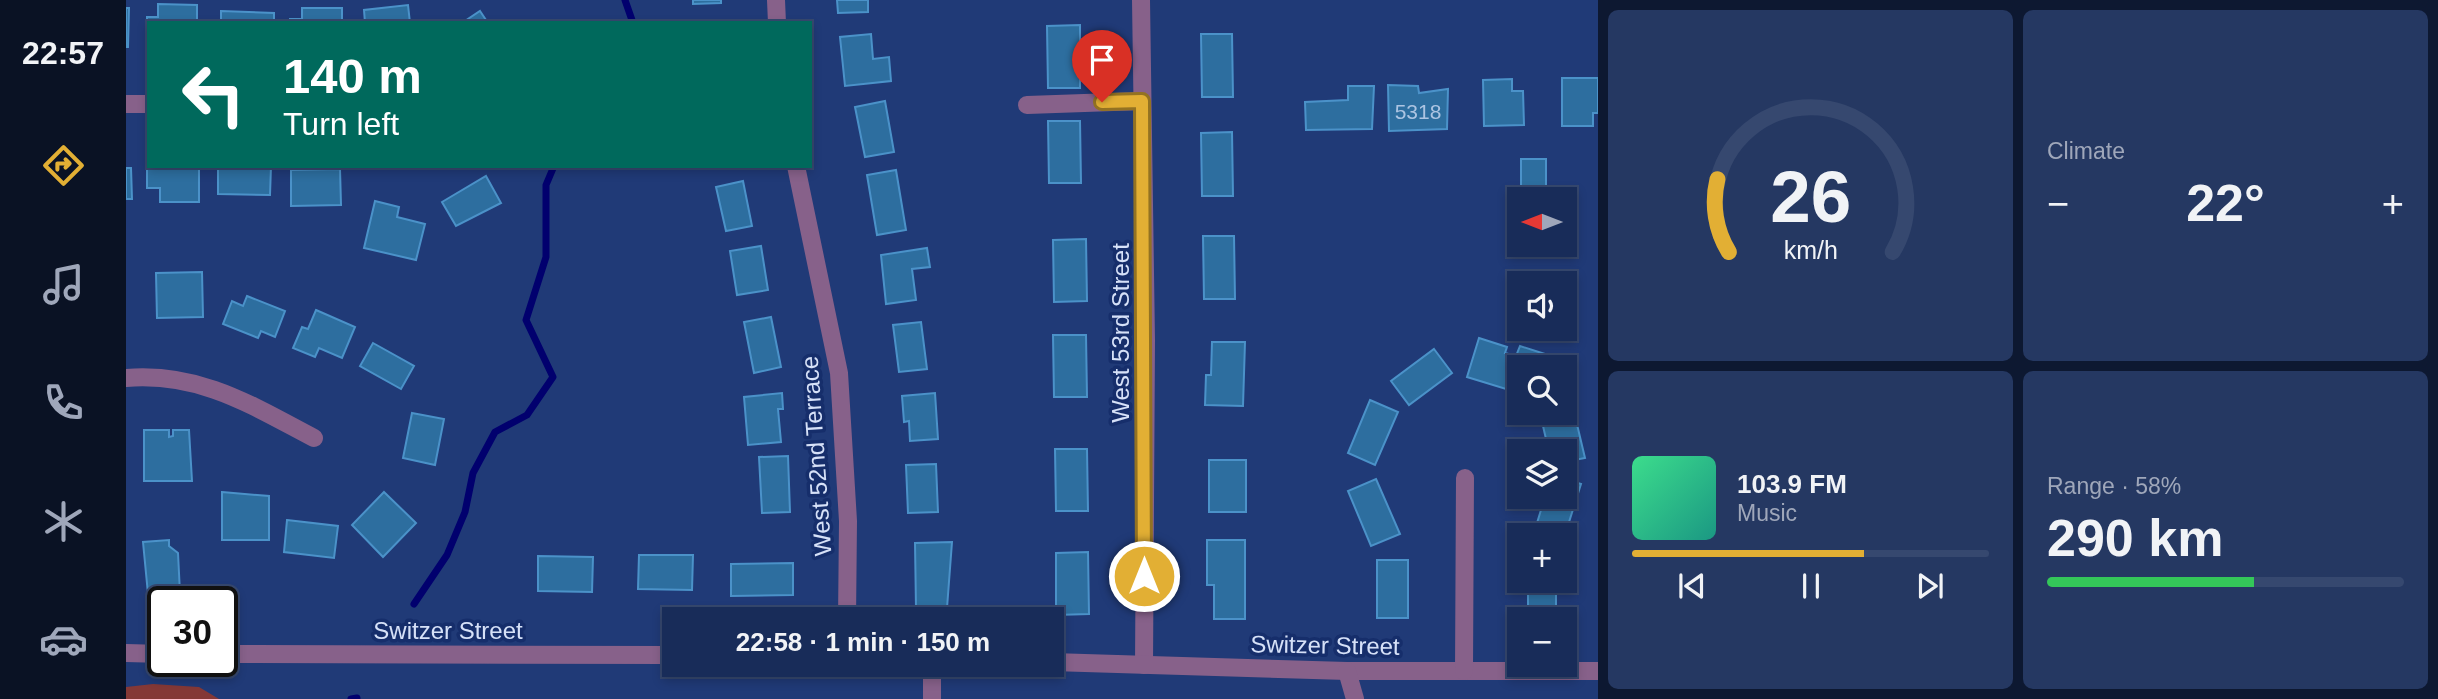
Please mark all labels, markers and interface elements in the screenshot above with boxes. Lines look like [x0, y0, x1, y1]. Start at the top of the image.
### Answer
pin [1072, 30, 1132, 102]
text: 22:57 [22, 35, 104, 71]
icon: arrive [1083, 41, 1121, 79]
icon: left [168, 49, 259, 140]
text: 140 m [283, 49, 422, 103]
house number: 5318 [1395, 100, 1441, 123]
text: Turn left [283, 106, 399, 142]
text: Climate [2047, 138, 2125, 164]
icon: directions [39, 141, 88, 190]
text: 26 [1770, 156, 1851, 237]
text: 22° [2186, 174, 2265, 232]
text: − [2047, 183, 2069, 225]
text: + [2382, 183, 2404, 225]
north arrow [1507, 187, 1577, 257]
map controls [1507, 187, 1577, 677]
text: km/h [1783, 235, 1838, 263]
street label: West 53rd Street [1107, 243, 1134, 423]
icon: music [39, 260, 88, 309]
button: sound [1507, 271, 1577, 341]
street label: West 52nd Terrace [796, 355, 836, 557]
button: search [1507, 355, 1577, 425]
icon: phone [39, 378, 88, 427]
button: layers [1507, 439, 1577, 509]
text: 103.9 FM [1737, 469, 1847, 499]
text: Range · 58% [2047, 473, 2181, 499]
icon: climate [39, 497, 88, 546]
text: Music [1737, 500, 1797, 526]
text: 290 km [2047, 509, 2223, 567]
button: + [1507, 523, 1577, 593]
position arrow [1107, 539, 1181, 613]
icon: previous [1673, 567, 1711, 605]
icon: pause [1792, 567, 1830, 605]
icon: next [1911, 567, 1949, 605]
speed limit sign: 30 [147, 586, 238, 677]
button: − [1507, 607, 1577, 677]
icon: car [39, 615, 88, 664]
street label: Switzer Street [373, 617, 523, 644]
text: 22:58 · 1 min · 150 m [736, 627, 990, 657]
street label: Switzer Street [1250, 630, 1400, 660]

